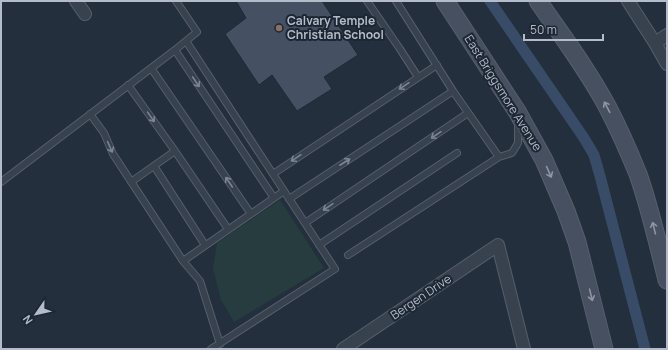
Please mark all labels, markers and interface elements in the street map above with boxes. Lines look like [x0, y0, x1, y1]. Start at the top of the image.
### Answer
place label: Calvary Temple Christian School [287, 12, 384, 43]
scale bar [524, 16, 603, 42]
text: 50 m [530, 21, 557, 38]
marker: Calvary Temple Christian School [274, 23, 284, 33]
street label: East Briggsmore Avenue [461, 31, 546, 154]
one-way arrow [192, 76, 200, 87]
one-way arrow [399, 82, 410, 90]
one-way arrow [603, 101, 610, 113]
one-way arrow [147, 111, 155, 122]
one-way arrow [430, 131, 441, 139]
one-way arrow [107, 141, 114, 153]
one-way arrow [291, 154, 302, 162]
one-way arrow [339, 158, 350, 166]
one-way arrow [546, 166, 553, 178]
one-way arrow [225, 176, 233, 187]
one-way arrow [323, 203, 334, 211]
one-way arrow [650, 222, 657, 235]
street label: Bergen Drive [387, 270, 454, 323]
one-way arrow [587, 288, 595, 301]
north arrow [16, 294, 56, 334]
text: N [19, 312, 36, 327]

